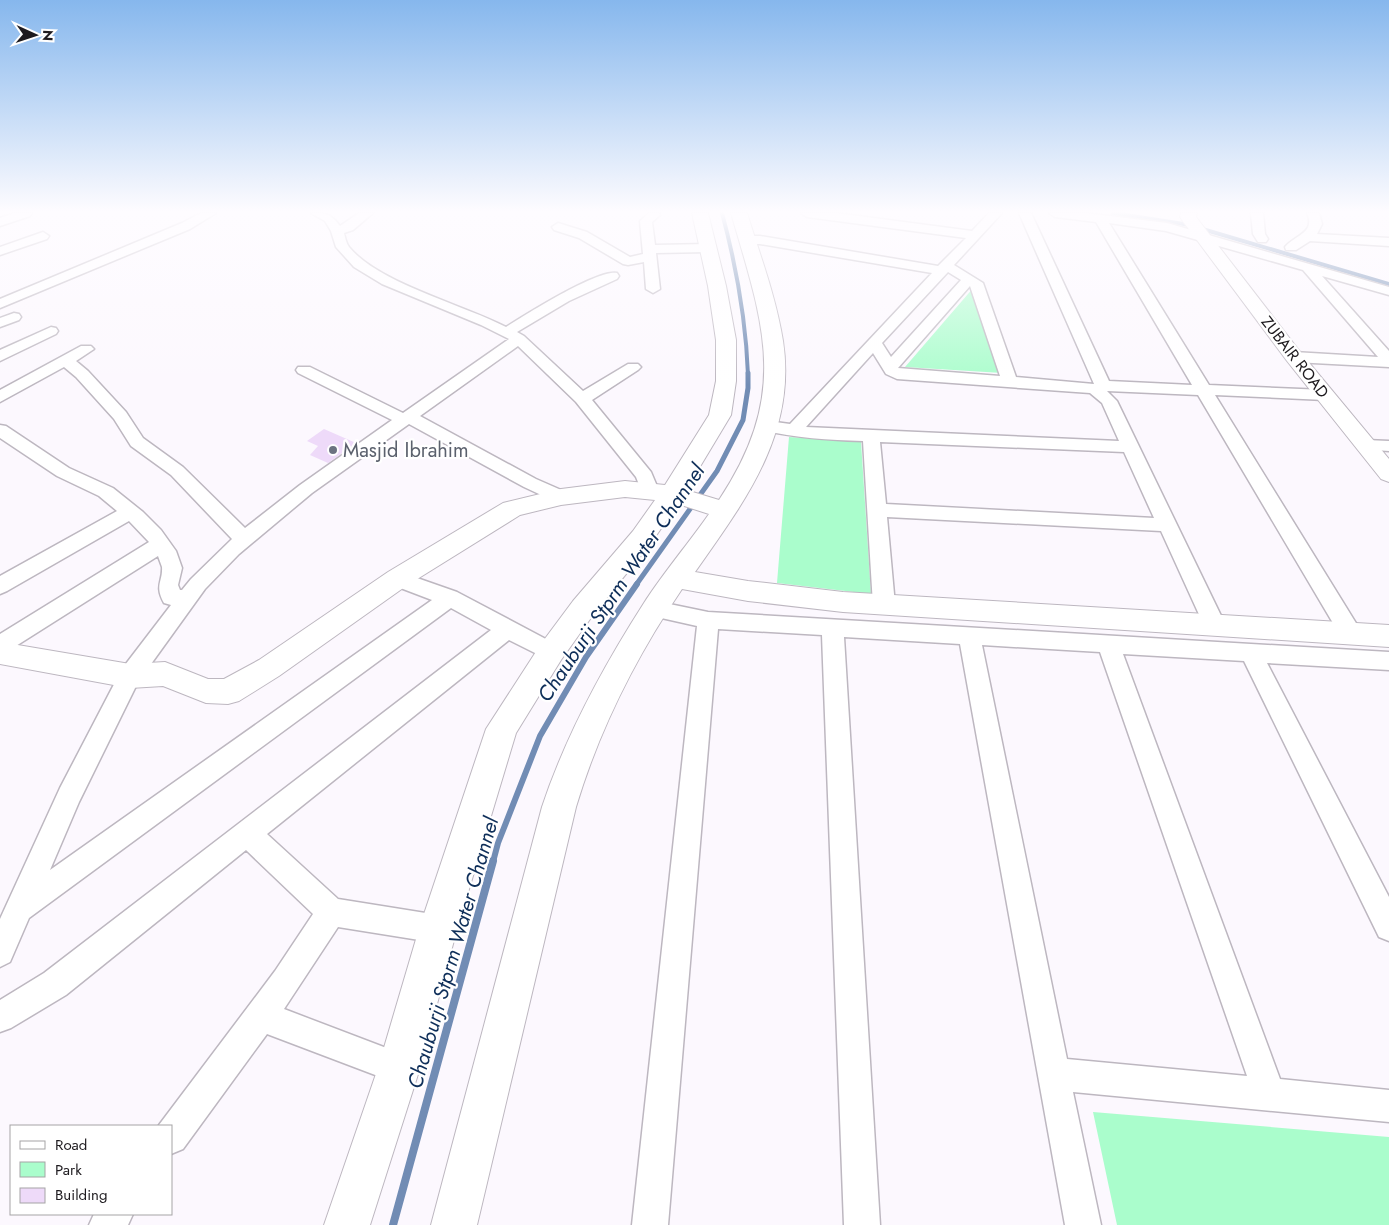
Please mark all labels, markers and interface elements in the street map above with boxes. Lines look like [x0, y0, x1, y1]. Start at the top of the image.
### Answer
north arrow [10, 10, 60, 60]
text: N [38, 30, 58, 42]
street label: ZUBAIR ROAD [1256, 311, 1334, 403]
place label: Masjid Ibrahim [343, 436, 469, 465]
marker: Masjid Ibrahim [327, 444, 339, 456]
water label: Chauburji Stprm Water Channel [530, 457, 713, 708]
water label: Chauburji Stprm Water Channel [400, 813, 507, 1092]
legend [10, 1125, 172, 1215]
text: Road [55, 1134, 87, 1156]
text: Park [55, 1159, 82, 1181]
text: Building [55, 1184, 107, 1206]

